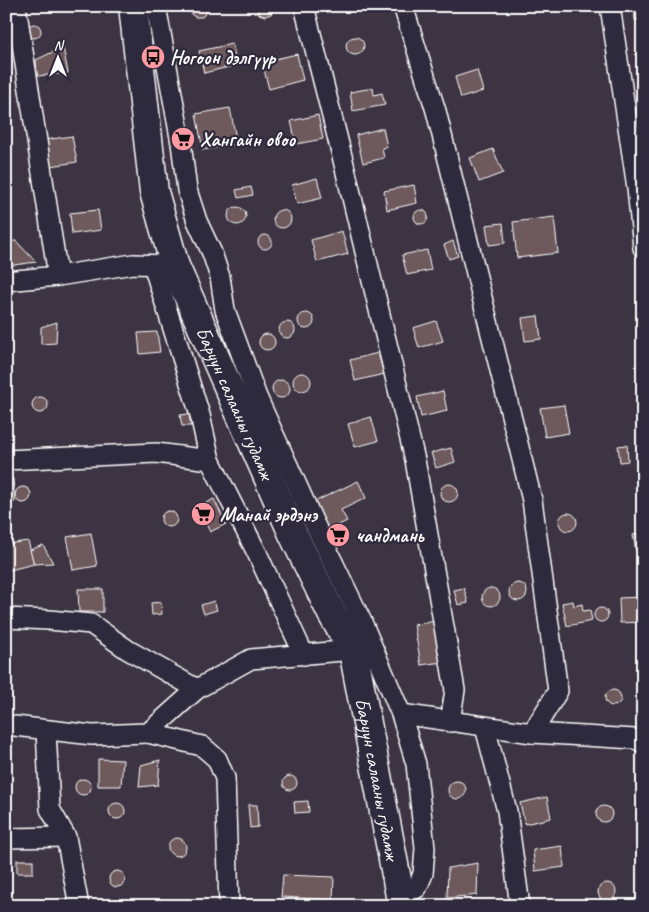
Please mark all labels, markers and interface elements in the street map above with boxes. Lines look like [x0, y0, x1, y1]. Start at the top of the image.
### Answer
north arrow [32, 32, 82, 82]
text: N [54, 37, 65, 54]
bus stop icon: Ногоон дэлгүүр [140, 44, 166, 70]
place label: Ногоон дэлгүүр [170, 45, 277, 70]
supermarket icon: Хангайн овоо [170, 126, 196, 152]
place label: Хангайн овоо [200, 127, 296, 152]
street label: Баруун салааны гудамж [191, 323, 281, 486]
supermarket icon: Манай эрдэнэ [190, 501, 216, 527]
place label: Манай эрдэнэ [220, 502, 319, 527]
supermarket icon: чандмань [325, 522, 351, 548]
place label: чандмань [356, 523, 425, 548]
street label: Баруун салааны гудамж [350, 696, 406, 865]

